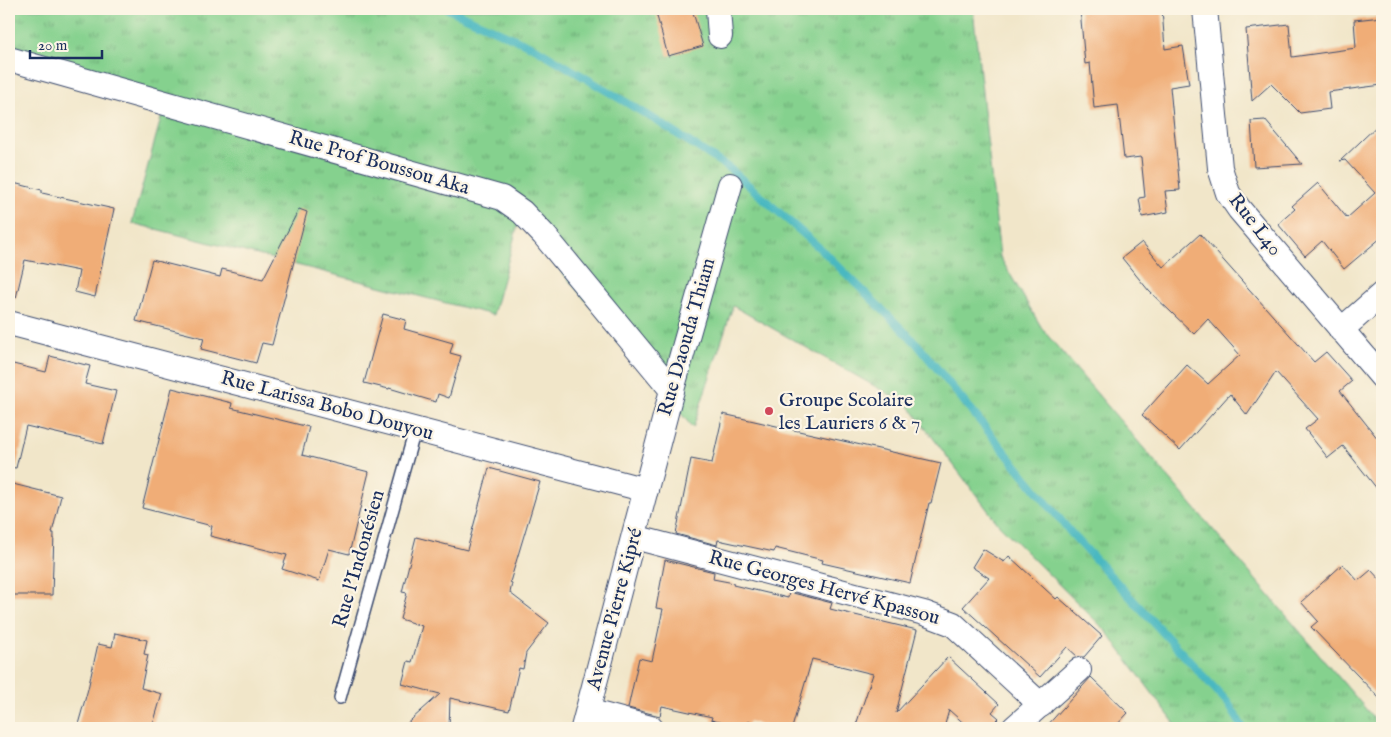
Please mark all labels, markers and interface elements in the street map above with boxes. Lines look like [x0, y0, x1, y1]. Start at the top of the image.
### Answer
scale bar [30, 28, 102, 60]
text: 20 m [38, 36, 68, 55]
street label: Rue Prof Boussou Aka [286, 125, 473, 201]
street label: Rue L40 [1223, 189, 1287, 261]
street label: Rue Daouda Thiam [652, 255, 722, 419]
street label: Rue Larissa Bobo Douyou [218, 366, 436, 446]
place label: Groupe Scolaire les Lauriers 6 & 7 [779, 388, 920, 436]
marker: Groupe Scolaire les Lauriers 6 & 7 [763, 405, 775, 417]
street label: Rue l'Indonésien [327, 487, 391, 631]
street label: Avenue Pierre Kipré [581, 525, 649, 694]
street label: Rue Georges Hervé Kpassou [706, 545, 942, 631]

